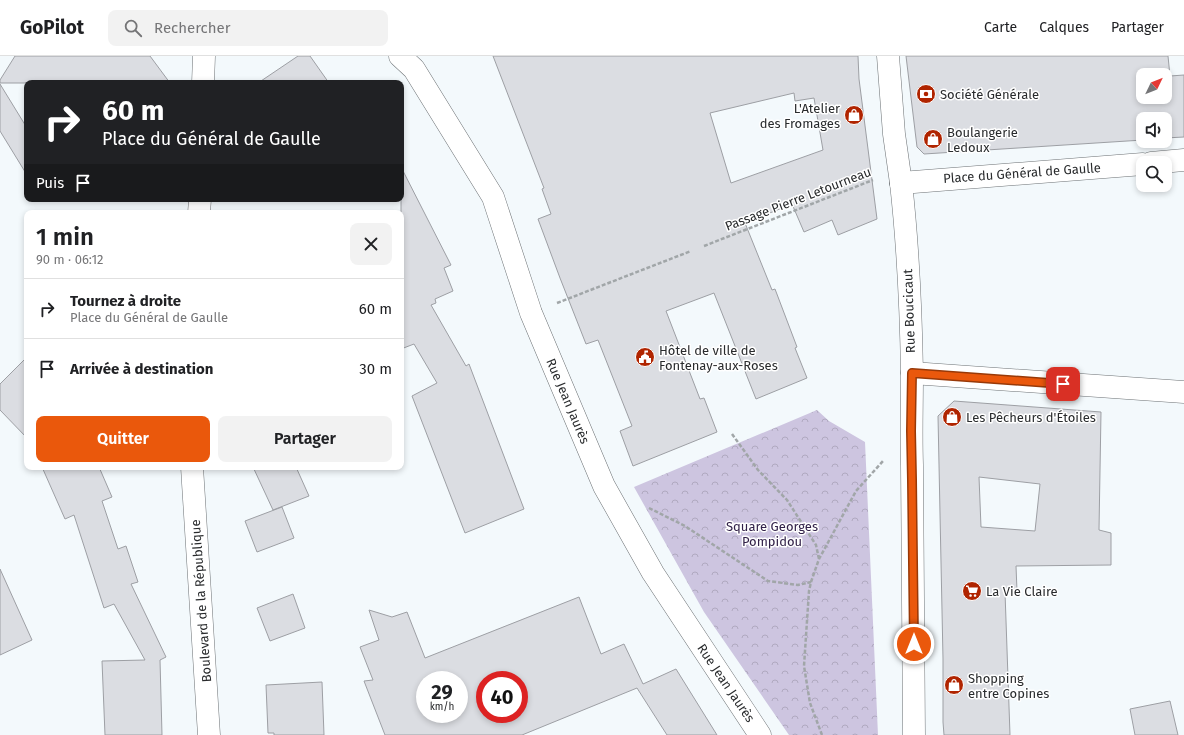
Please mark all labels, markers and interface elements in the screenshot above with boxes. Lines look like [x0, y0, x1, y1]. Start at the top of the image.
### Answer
search box [108, 10, 388, 46]
text: GoPilot [20, 16, 84, 39]
icon: search [122, 17, 144, 39]
text: Rechercher [154, 19, 231, 37]
text: Carte [984, 19, 1017, 36]
text: Calques [1039, 19, 1089, 36]
text: Partager [1111, 19, 1164, 36]
north arrow [1136, 68, 1172, 104]
map controls [1136, 68, 1172, 192]
bank icon: Société Générale [915, 83, 937, 105]
place label: Société Générale [940, 87, 1039, 102]
text: 60 m [102, 94, 164, 127]
icon: right [36, 96, 88, 148]
place label: L'Atelier des Fromages [760, 101, 840, 131]
shop icon: L'Atelier des Fromages [843, 104, 865, 126]
button: sound [1136, 112, 1172, 148]
place label: Boulangerie Ledoux [947, 125, 1018, 155]
text: Place du Général de Gaulle [102, 128, 321, 150]
shop icon: Boulangerie Ledoux [922, 128, 944, 150]
button: search [1136, 156, 1172, 192]
street label: Place du Général de Gaulle [943, 160, 1101, 186]
street label: Passage Pierre Letourneau [723, 164, 873, 234]
icon: arrive [72, 172, 94, 194]
text: Puis [36, 174, 64, 192]
text: 1 min [36, 223, 94, 251]
button: close [350, 223, 392, 265]
text: 90 m · 06:12 [36, 252, 104, 267]
street label: Rue Boucicaut [900, 268, 918, 353]
text: Tournez à droite [70, 292, 181, 310]
icon: right [36, 298, 58, 320]
text: 60 m [359, 300, 392, 318]
text: Place du Général de Gaulle [70, 310, 228, 325]
place label: Hôtel de ville de Fontenay-aux-Roses [659, 343, 778, 373]
public building icon: Hôtel de ville de Fontenay-aux-Roses [634, 346, 656, 368]
street label: Rue Jean Jaurès [543, 356, 593, 446]
icon: arrive [36, 358, 58, 380]
text: Arrivée à destination [70, 360, 213, 378]
text: 30 m [359, 360, 392, 378]
pin [1046, 367, 1080, 401]
icon: arrive [1052, 373, 1074, 395]
shop icon: Les Pêcheurs d'Étoiles [941, 406, 963, 428]
place label: Les Pêcheurs d'Étoiles [966, 410, 1096, 425]
button: Quitter [36, 416, 210, 462]
button: Partager [218, 416, 392, 462]
street label: Boulevard de la République [188, 519, 214, 683]
park label: Square Georges Pompidou [726, 519, 818, 549]
supermarket icon: La Vie Claire [961, 580, 983, 602]
place label: La Vie Claire [986, 584, 1058, 599]
position arrow [893, 623, 935, 665]
street label: Rue Jean Jaurès [694, 641, 758, 725]
speed limit sign: 40 [476, 671, 528, 723]
place label: Shopping entre Copines [968, 671, 1049, 701]
shop icon: Shopping entre Copines [943, 674, 965, 696]
text: 29 [431, 680, 453, 704]
text: km/h [430, 701, 454, 713]

